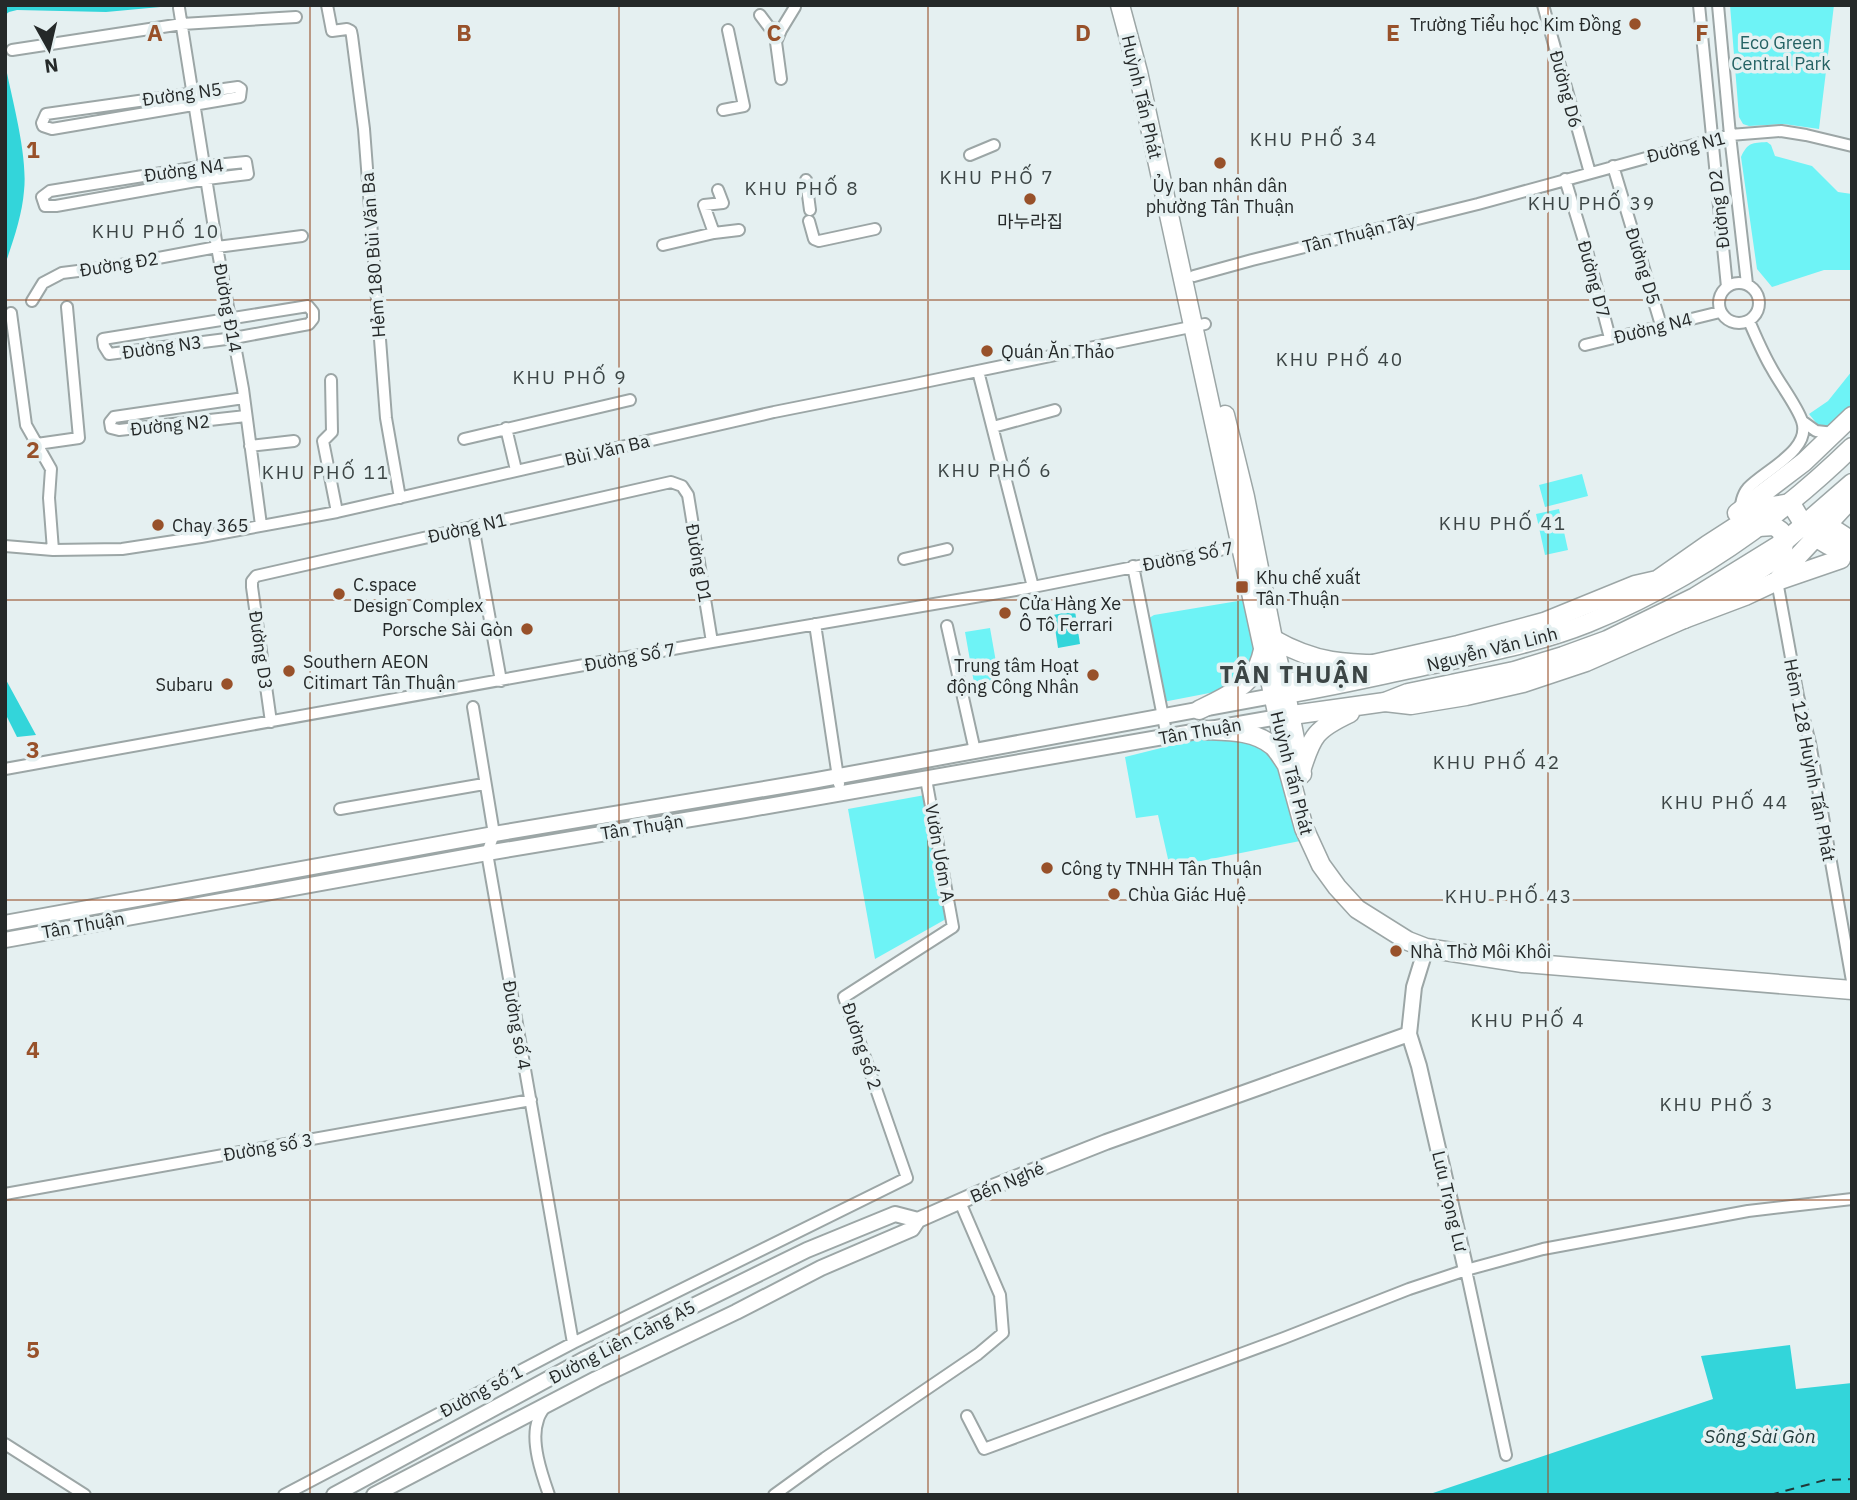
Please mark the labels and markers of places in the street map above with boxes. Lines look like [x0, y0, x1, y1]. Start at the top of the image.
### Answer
place label: Trường Tiểu học Kim Đồng [1410, 13, 1621, 36]
marker: Trường Tiểu học Kim Đồng [1627, 16, 1643, 32]
marker: Ủy ban nhân dân phường Tân Thuận [1212, 155, 1228, 171]
place label: Ủy ban nhân dân phường Tân Thuận [1146, 174, 1294, 218]
marker: 마누라집 [1022, 191, 1038, 207]
place label: 마누라집 [997, 210, 1063, 233]
place label: Quán Ăn Thảo [1001, 340, 1114, 363]
marker: Quán Ăn Thảo [979, 343, 995, 359]
place label: Chay 365 [172, 514, 249, 537]
marker: Chay 365 [150, 517, 166, 533]
place label: Khu chế xuất Tân Thuận [1256, 566, 1361, 610]
place label: C.space Design Complex [353, 573, 483, 617]
marker: Khu chế xuất Tân Thuận [1234, 579, 1250, 595]
marker: C.space Design Complex [331, 586, 347, 602]
place label: Cửa Hàng Xe Ô Tô Ferrari [1019, 592, 1121, 636]
marker: Cửa Hàng Xe Ô Tô Ferrari [997, 605, 1013, 621]
place label: Porsche Sài Gòn [382, 618, 513, 641]
marker: Porsche Sài Gòn [519, 621, 535, 637]
place label: Southern AEON Citimart Tân Thuận [303, 650, 456, 694]
place label: Trung tâm Hoạt động Công Nhân [946, 654, 1079, 698]
marker: Southern AEON Citimart Tân Thuận [281, 663, 297, 679]
marker: Trung tâm Hoạt động Công Nhân [1085, 667, 1101, 683]
place label: Subaru [155, 673, 213, 696]
marker: Subaru [219, 676, 235, 692]
place label: Công ty TNHH Tân Thuận [1061, 857, 1262, 880]
marker: Công ty TNHH Tân Thuận [1039, 860, 1055, 876]
place label: Chùa Giác Huệ [1128, 883, 1246, 906]
marker: Chùa Giác Huệ [1106, 886, 1122, 902]
place label: Nhà Thờ Môi Khôi [1410, 940, 1551, 963]
marker: Nhà Thờ Môi Khôi [1388, 943, 1404, 959]

